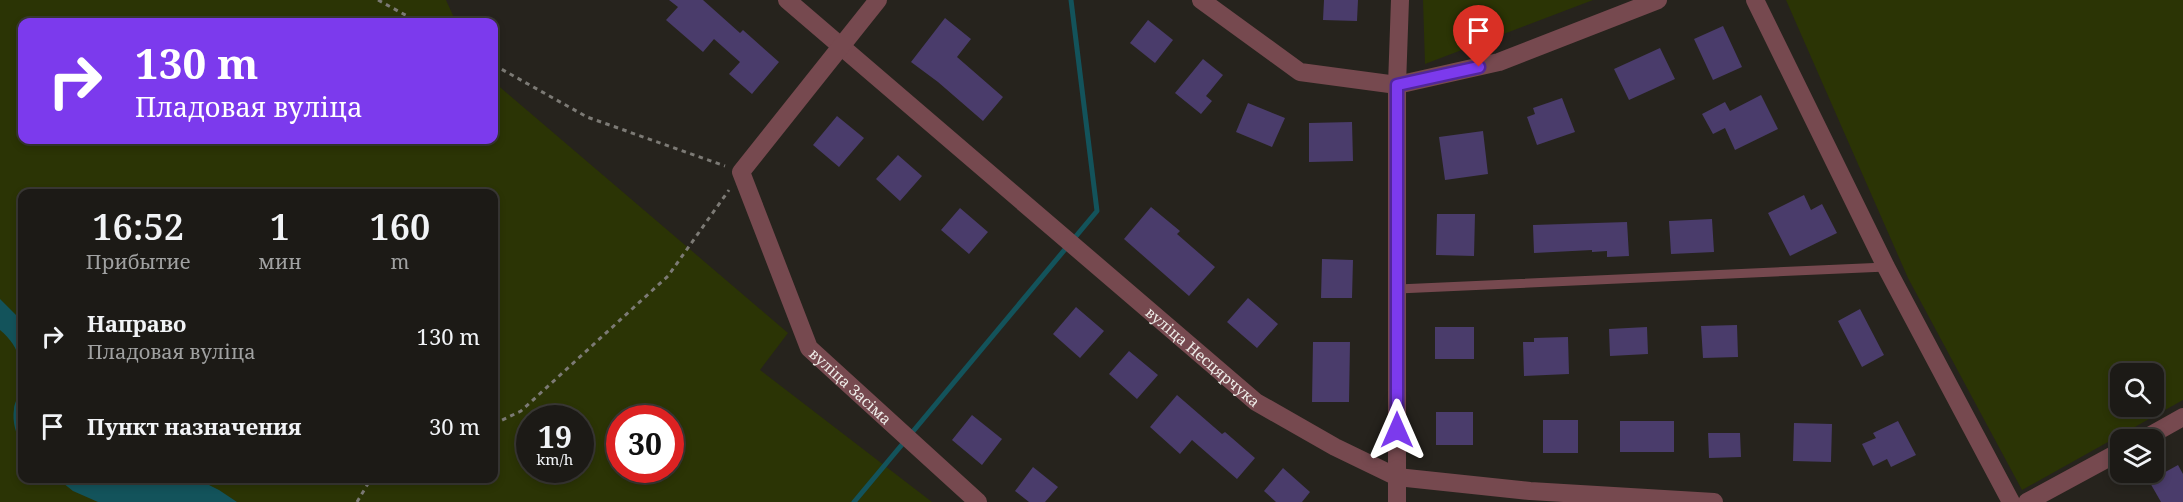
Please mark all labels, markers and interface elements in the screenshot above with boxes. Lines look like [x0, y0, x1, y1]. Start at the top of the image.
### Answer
pin [1453, 5, 1504, 67]
icon: arrive [1462, 14, 1495, 47]
text: 130 m [135, 34, 259, 91]
icon: right [36, 42, 114, 120]
text: Пладовая вуліца [135, 88, 363, 125]
text: 16:52 [92, 202, 184, 251]
text: 1 [270, 202, 290, 251]
text: 160 [369, 202, 430, 251]
text: Прибытие [86, 248, 191, 275]
text: мин [258, 248, 302, 275]
text: m [390, 248, 409, 275]
street label: вуліца Несцярчука [1142, 302, 1264, 411]
text: Направо [87, 308, 186, 338]
icon: right [36, 320, 69, 353]
text: 130 m [417, 321, 480, 351]
text: Пладовая вуліца [87, 338, 256, 365]
street label: вуліца Засіма [805, 343, 896, 429]
map controls [2110, 363, 2164, 483]
button: search [2110, 363, 2164, 417]
position arrow [1365, 398, 1429, 462]
speed limit sign: 30 [606, 405, 684, 483]
icon: arrive [36, 410, 69, 443]
text: Пункт назначения [87, 411, 301, 441]
text: 30 m [429, 411, 480, 441]
text: 19 [538, 416, 572, 457]
button: layers [2110, 429, 2164, 483]
text: km/h [537, 449, 573, 469]

